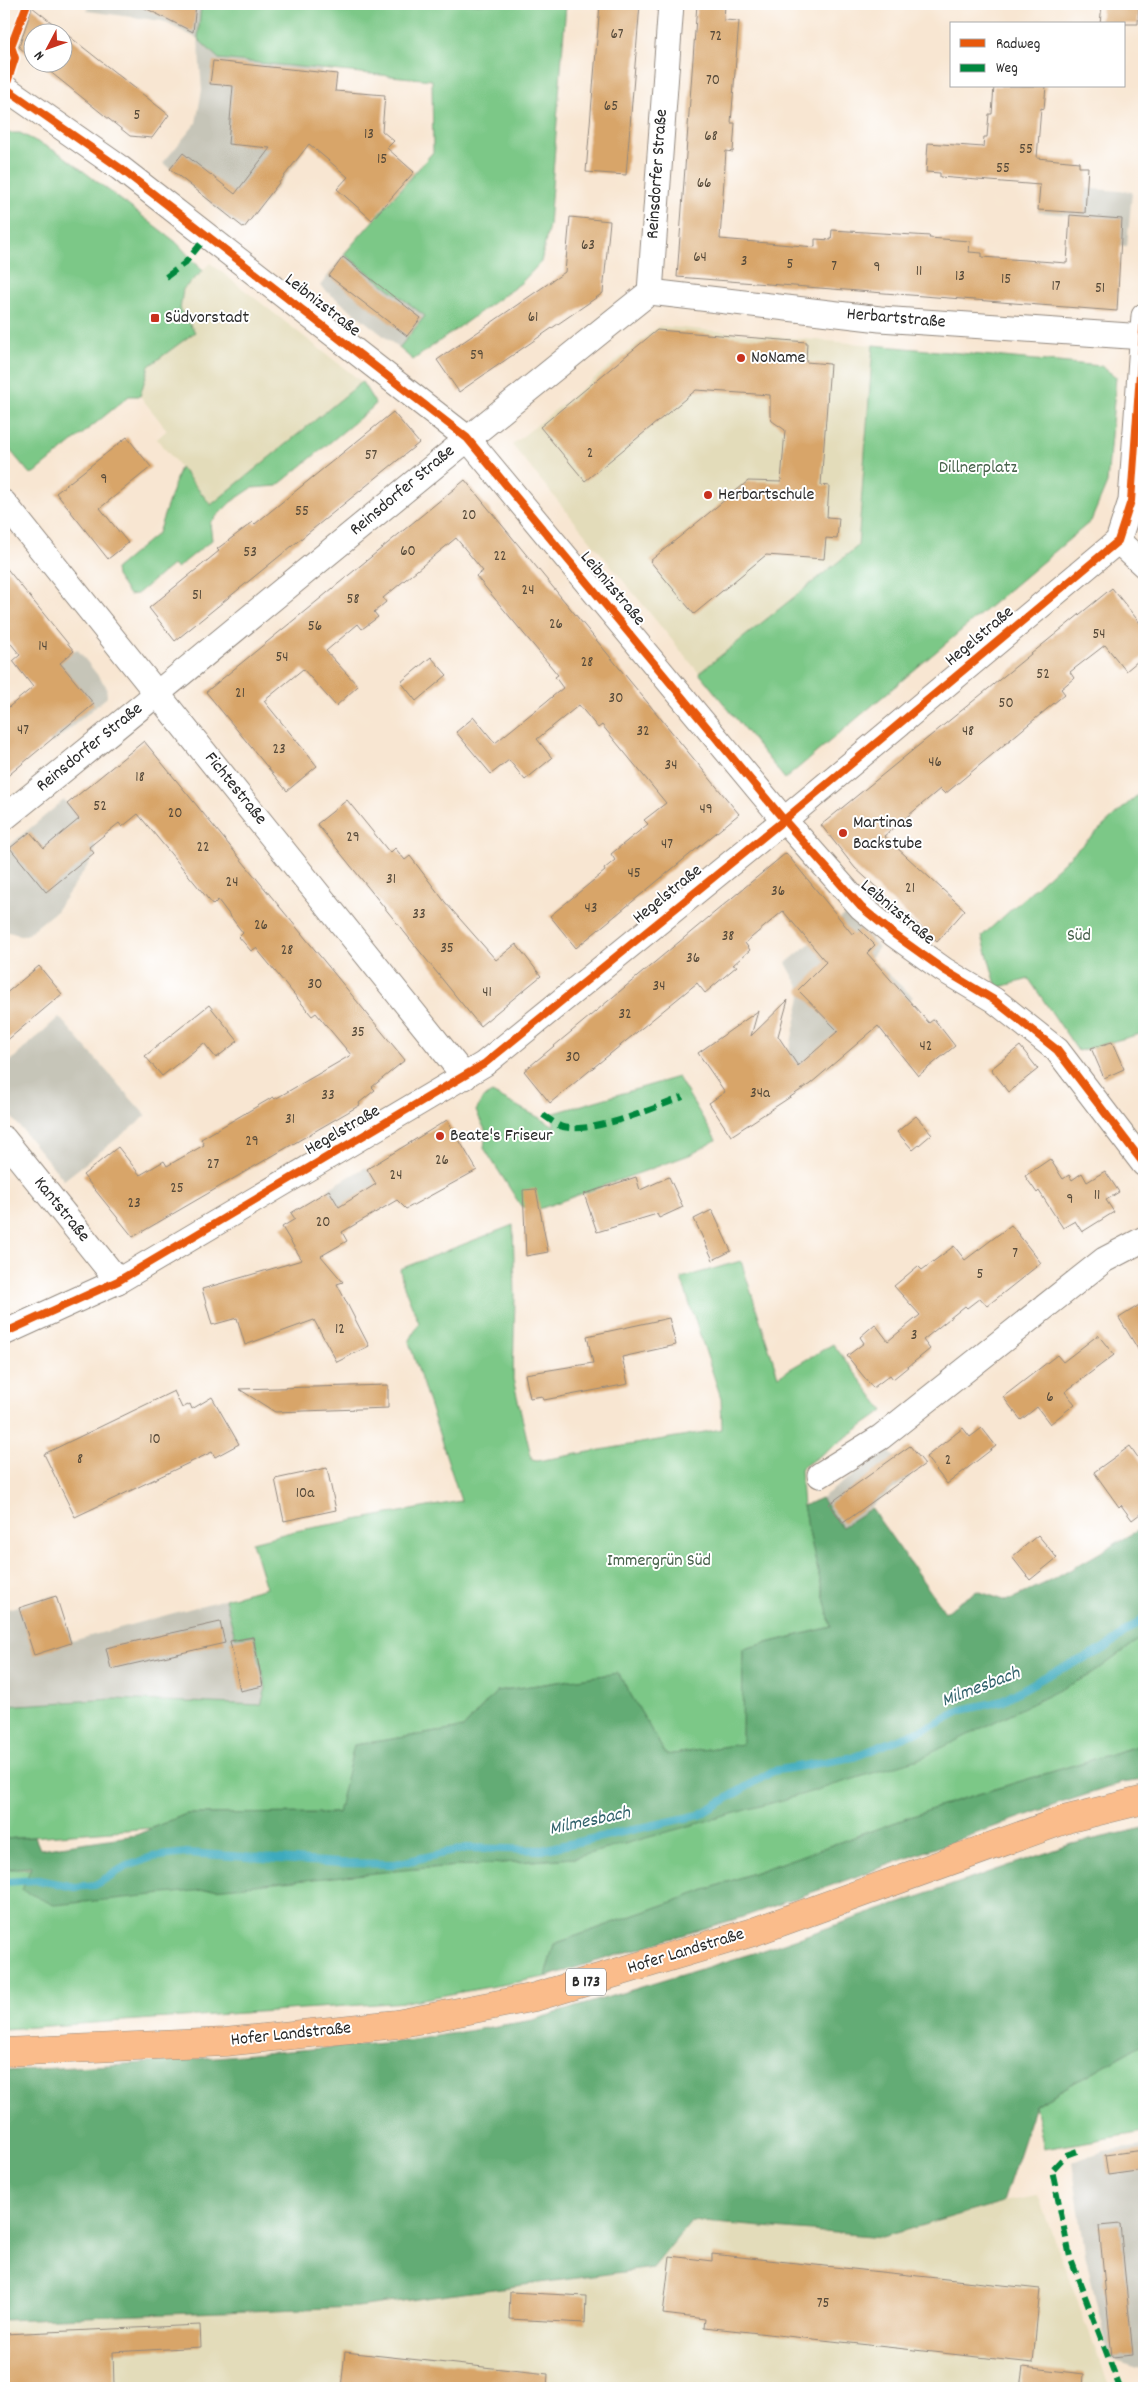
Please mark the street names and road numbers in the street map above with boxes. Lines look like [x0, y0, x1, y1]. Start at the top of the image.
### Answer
street label: Reinsdorfer Straße [641, 108, 675, 240]
street label: Leibnizstraße [279, 268, 365, 344]
street label: Herbartstraße [846, 302, 947, 336]
street label: Reinsdorfer Straße [345, 440, 461, 542]
street label: Leibnizstraße [573, 546, 651, 632]
street label: Hegelstraße [940, 601, 1020, 673]
street label: Reinsdorfer Straße [32, 697, 149, 799]
street label: Fichtestraße [198, 747, 272, 831]
street label: Hegelstraße [628, 859, 708, 931]
street label: Leibnizstraße [854, 874, 940, 952]
street label: Hegelstraße [301, 1099, 385, 1163]
street label: Kantstraße [27, 1172, 95, 1248]
street label: Hofer Landstraße [625, 1922, 747, 1982]
road number: B 173 [566, 1968, 606, 1995]
street label: Hofer Landstraße [230, 2016, 352, 2054]

